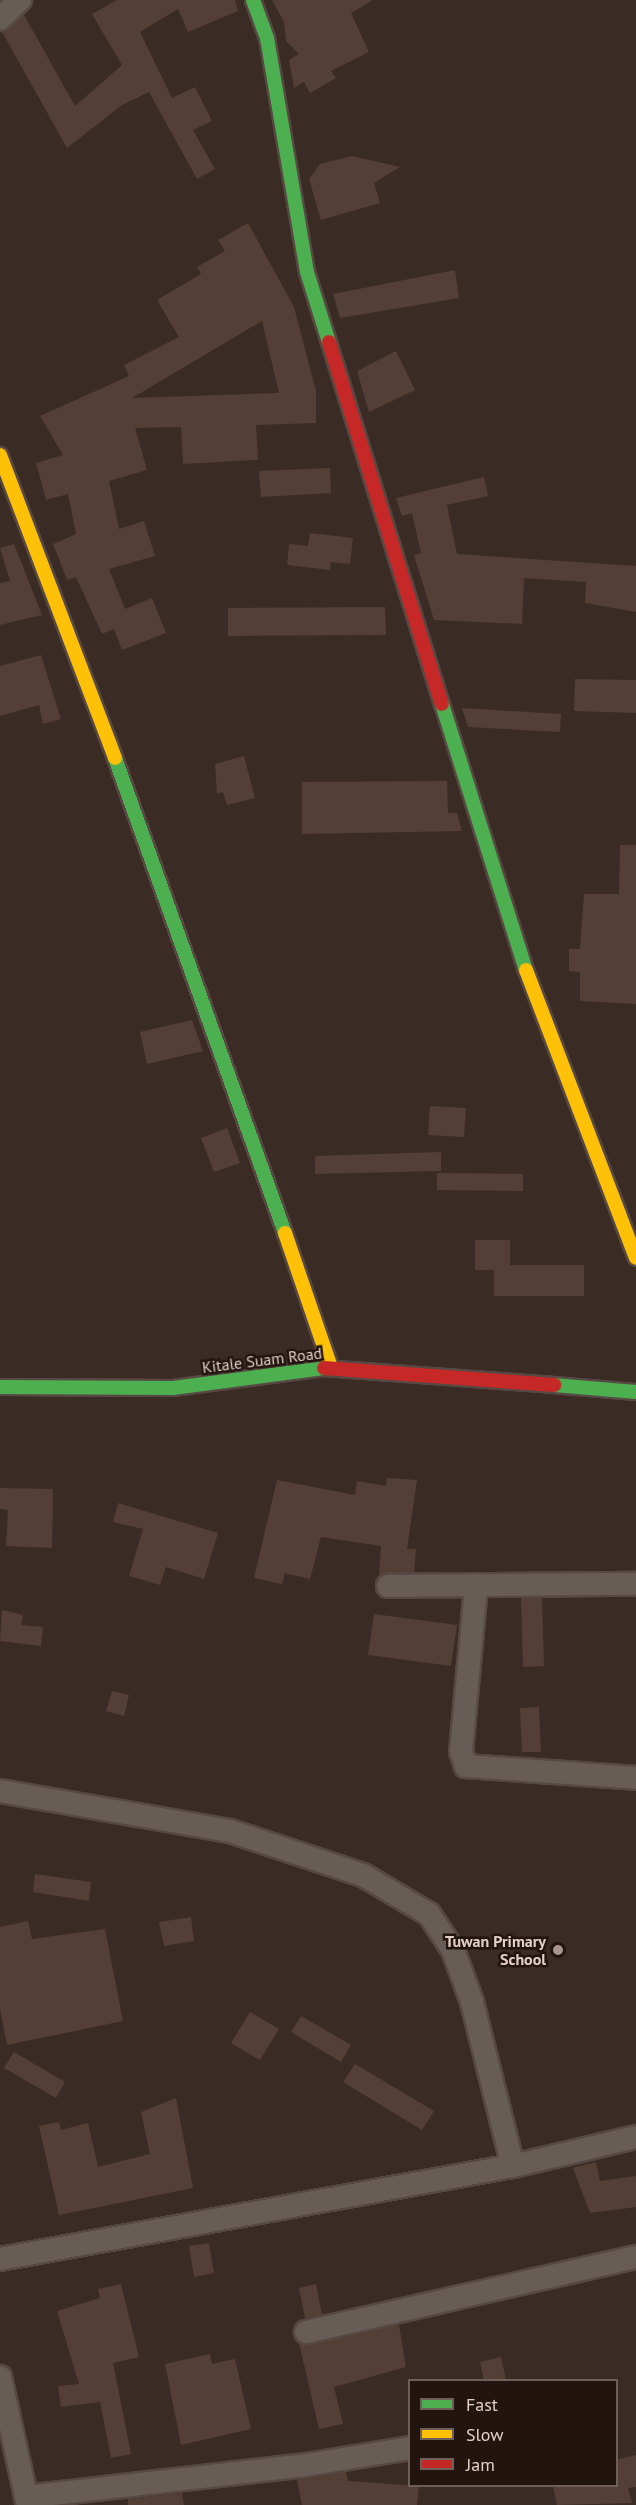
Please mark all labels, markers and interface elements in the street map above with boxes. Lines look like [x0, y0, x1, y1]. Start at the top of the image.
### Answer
street label: Kitale Suam Road [201, 1343, 323, 1377]
place label: Tuwan Primary School [445, 1931, 546, 1969]
marker: Tuwan Primary School [551, 1943, 565, 1957]
legend [408, 2379, 618, 2487]
text: Fast [466, 2393, 498, 2416]
text: Slow [466, 2423, 504, 2446]
text: Jam [466, 2453, 495, 2476]

